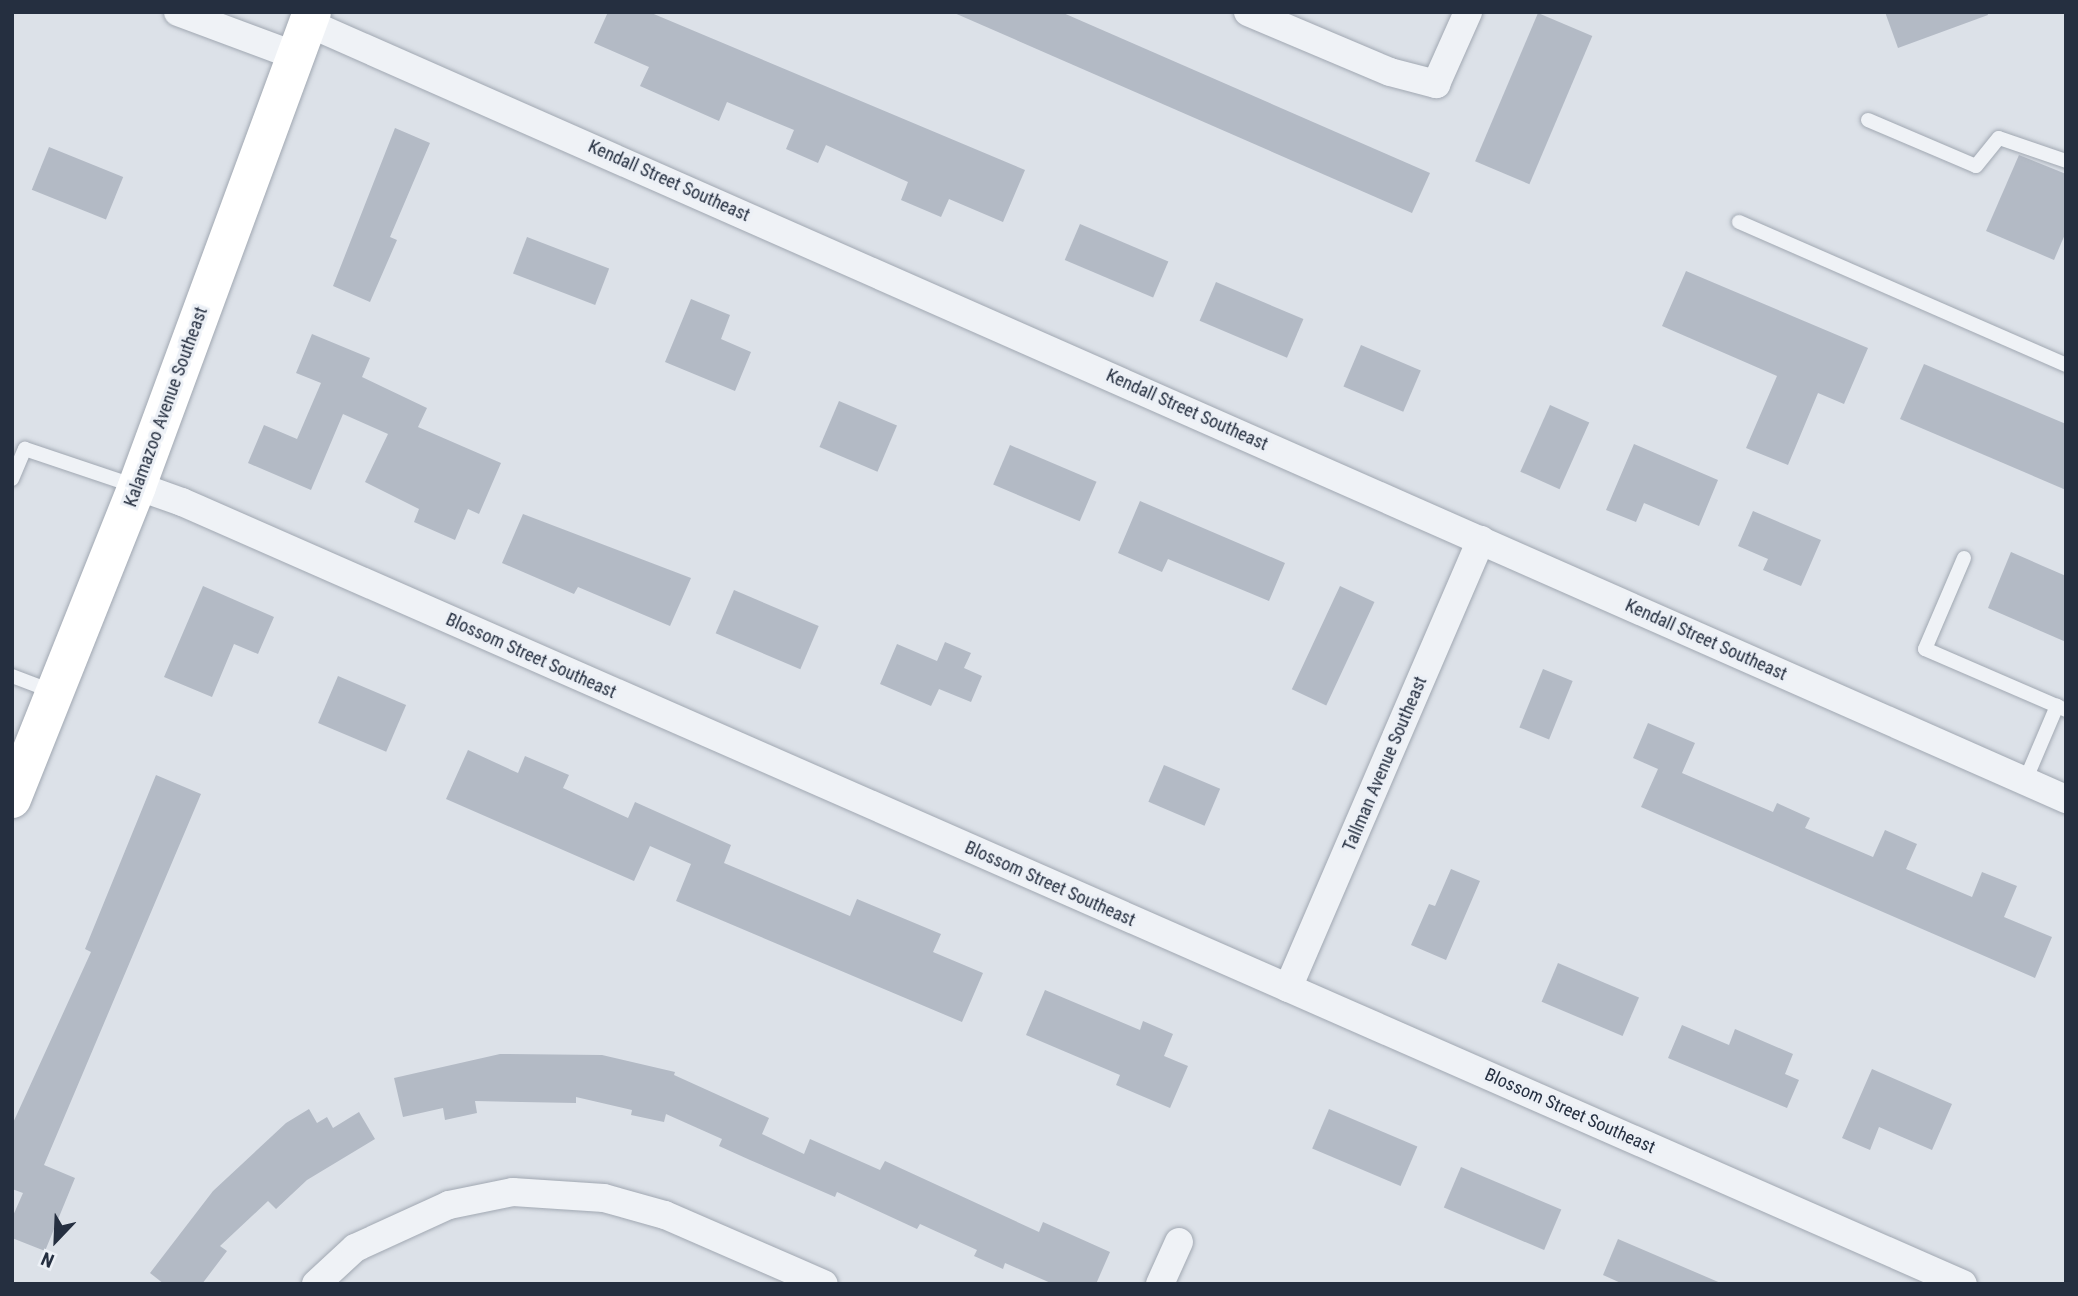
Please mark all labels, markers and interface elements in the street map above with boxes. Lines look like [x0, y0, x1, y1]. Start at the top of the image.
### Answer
street label: Kendall Street Southeast [585, 136, 753, 226]
street label: Kalamazoo Avenue Southeast [120, 304, 212, 510]
street label: Kendall Street Southeast [1103, 365, 1271, 455]
street label: Kendall Street Southeast [1622, 595, 1790, 685]
street label: Blossom Street Southeast [443, 609, 619, 703]
street label: Tallman Avenue Southeast [1338, 673, 1432, 855]
street label: Blossom Street Southeast [962, 837, 1138, 931]
street label: Blossom Street Southeast [1482, 1064, 1658, 1158]
north arrow [21, 1205, 91, 1275]
text: N [38, 1247, 57, 1273]

